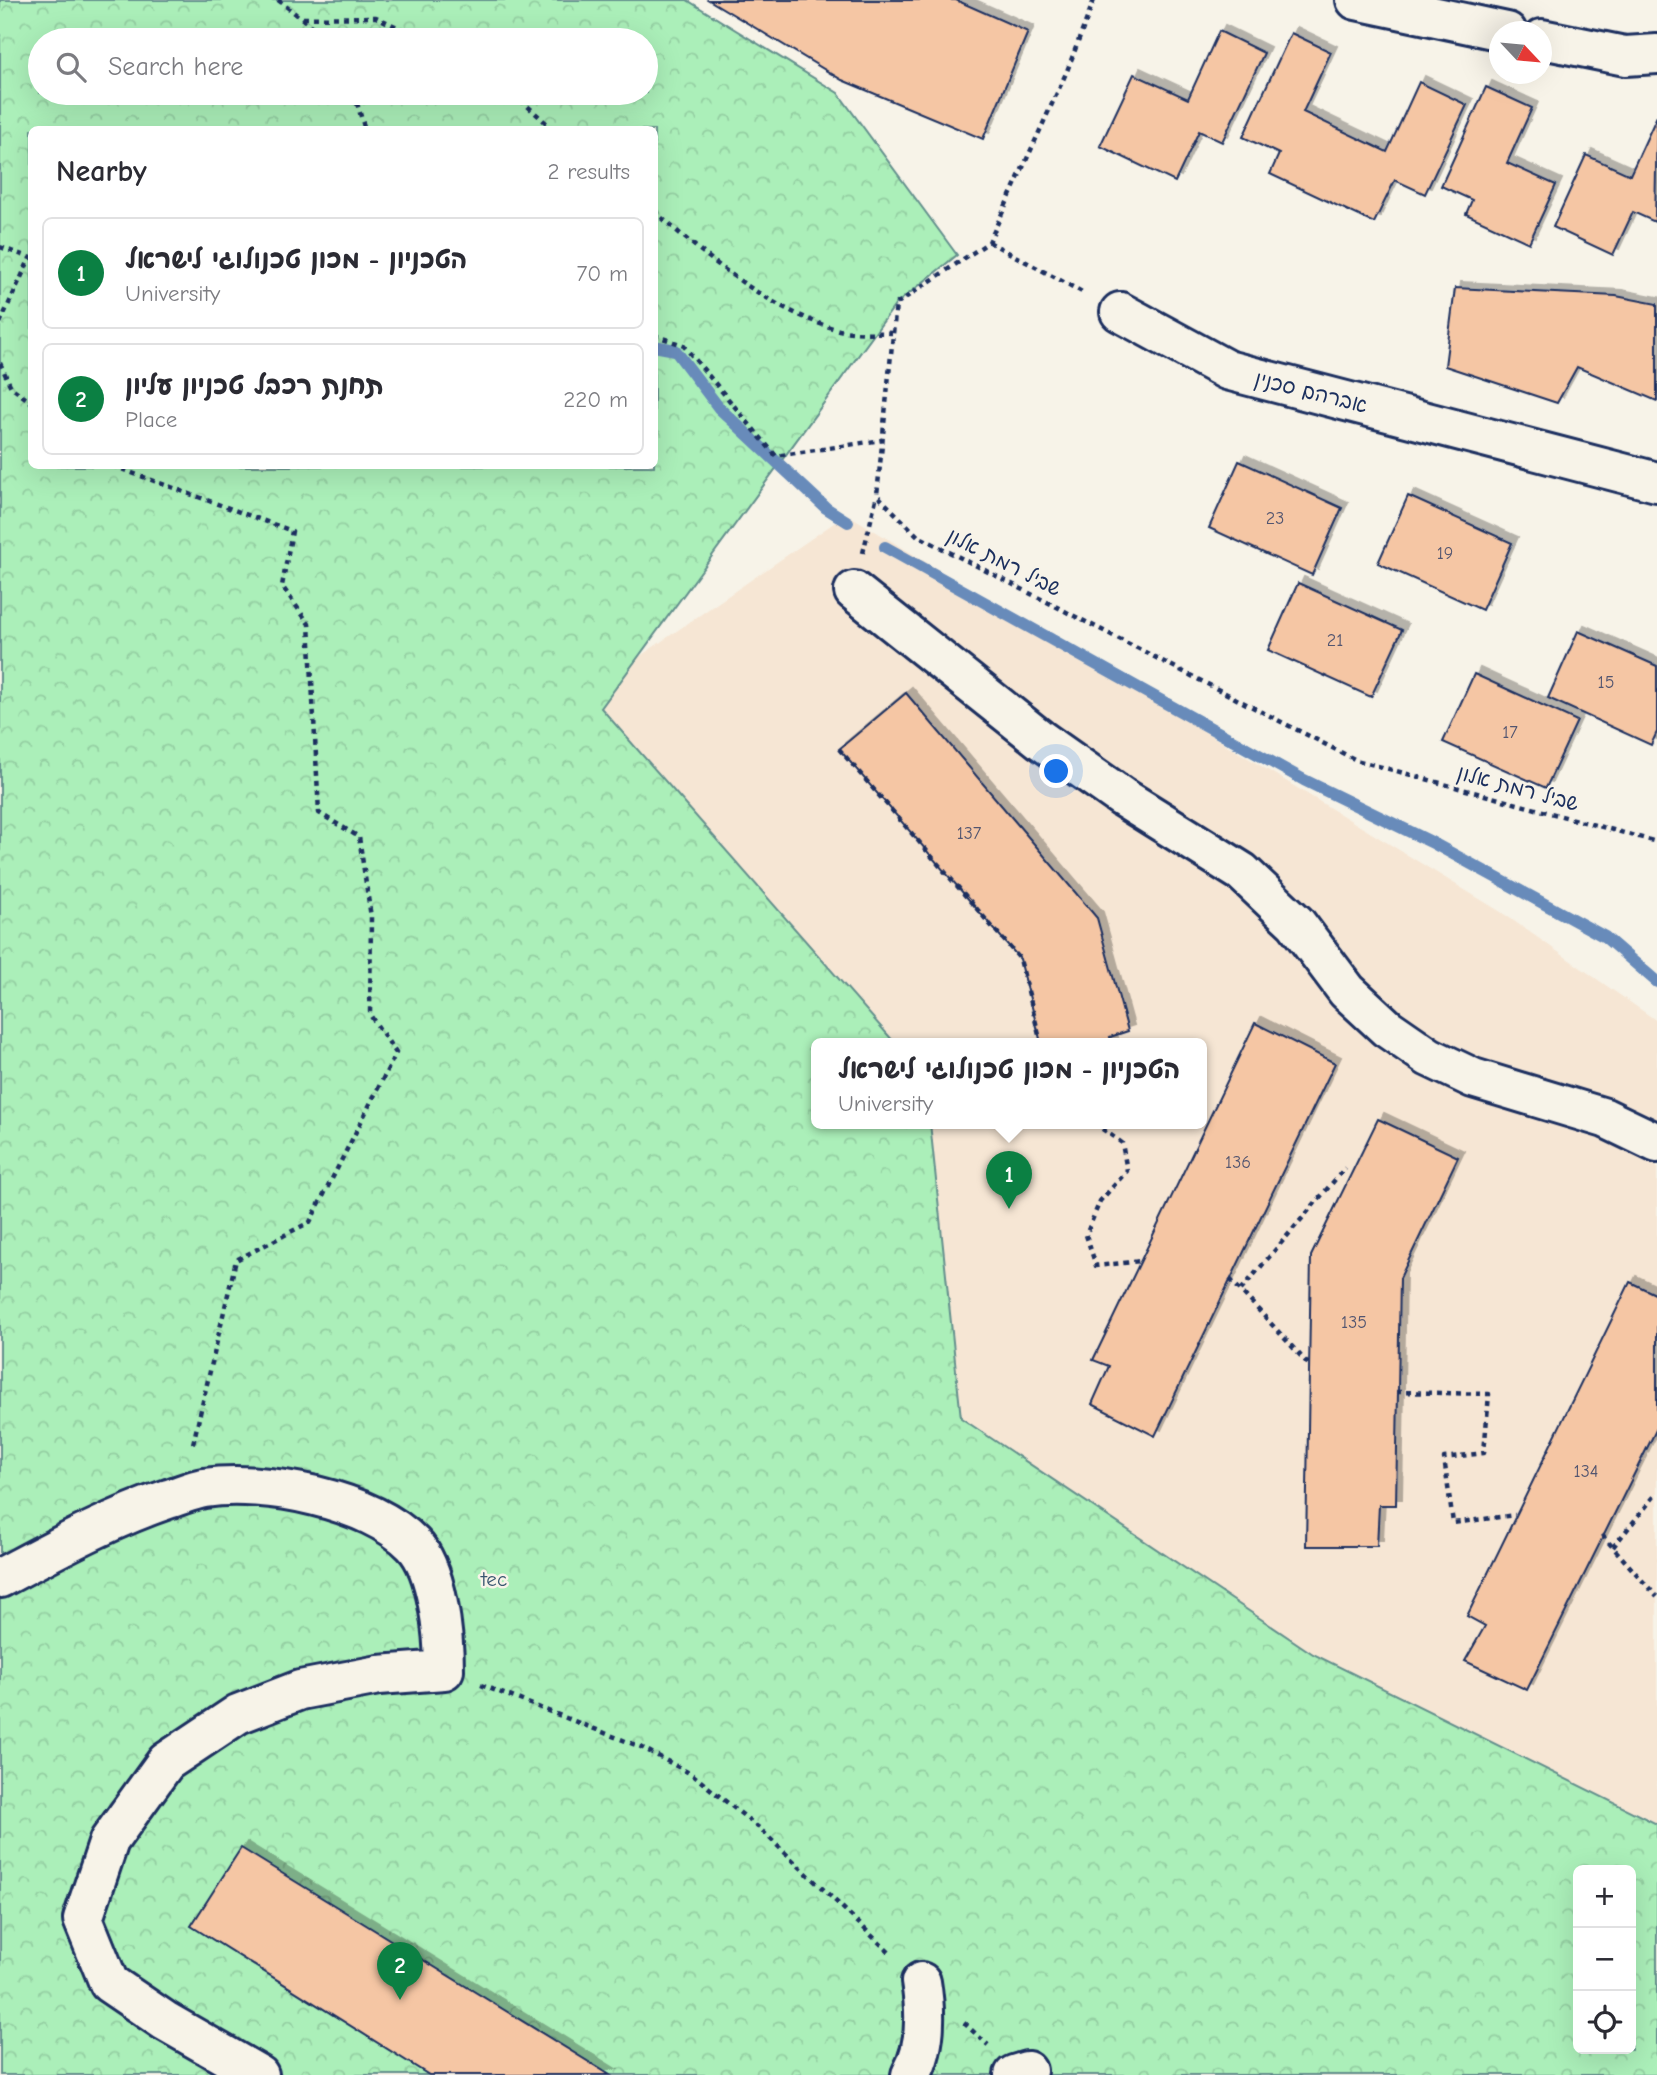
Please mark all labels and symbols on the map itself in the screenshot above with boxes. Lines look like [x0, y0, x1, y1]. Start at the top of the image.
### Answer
north arrow [1489, 21, 1552, 84]
street label: אברהם סכנין [1252, 366, 1370, 419]
house number: 23 [1266, 508, 1284, 529]
street label: שביל רמת אלון [942, 523, 1065, 602]
house number: 19 [1437, 543, 1453, 564]
house number: 21 [1327, 630, 1343, 651]
house number: 15 [1598, 672, 1614, 693]
house number: 17 [1502, 722, 1518, 743]
your location [1039, 754, 1073, 788]
street label: שביל רמת אלון [1454, 760, 1581, 817]
house number: 137 [957, 823, 982, 844]
pin: 1 [986, 1151, 1032, 1209]
house number: 136 [1225, 1152, 1251, 1173]
house number: 135 [1341, 1312, 1367, 1333]
house number: 134 [1574, 1461, 1598, 1482]
park label: tec [480, 1567, 507, 1591]
pin: 2 [377, 1942, 423, 2000]

